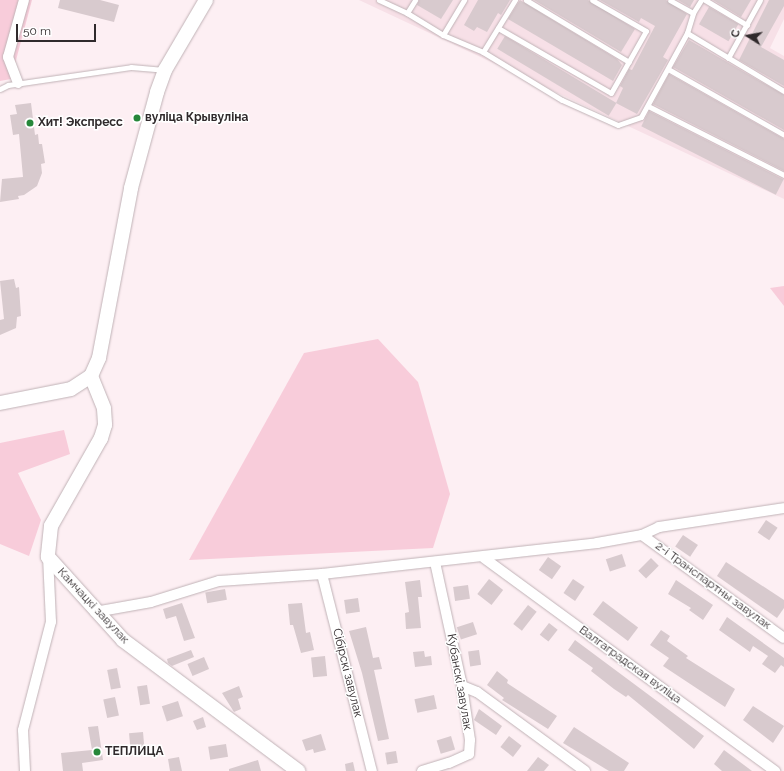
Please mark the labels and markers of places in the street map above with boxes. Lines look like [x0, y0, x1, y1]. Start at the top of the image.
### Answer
place label: вуліца Крывуліна [145, 111, 248, 125]
marker: вуліца Крывуліна [132, 113, 142, 123]
place label: Хит! Экспресс [38, 116, 123, 130]
marker: Хит! Экспресс [25, 118, 35, 128]
place label: ТЕПЛИЦА [105, 745, 164, 759]
marker: ТЕПЛИЦА [92, 747, 102, 757]

